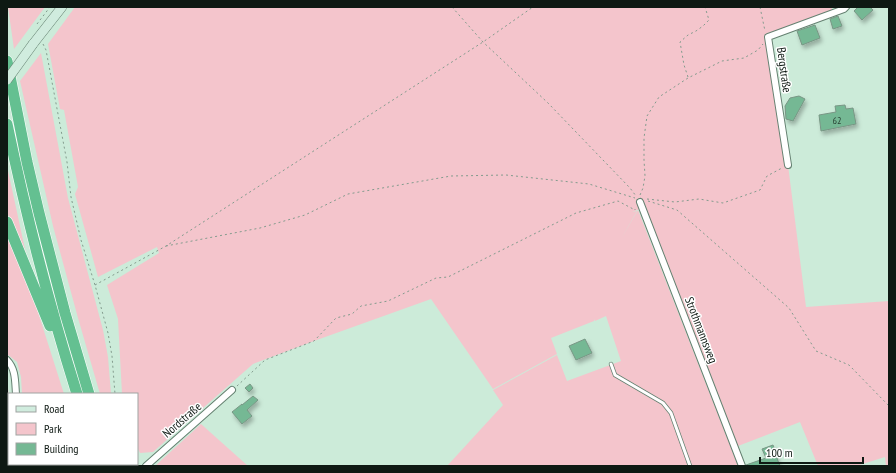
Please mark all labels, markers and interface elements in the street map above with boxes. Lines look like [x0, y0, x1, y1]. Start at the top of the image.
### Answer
street label: Bergstraße [774, 46, 795, 93]
house number: 62 [833, 114, 842, 127]
street label: Strothmannsweg [682, 295, 721, 365]
legend [8, 393, 138, 465]
street label: Nordstraße [159, 399, 204, 441]
text: Road [44, 401, 64, 416]
text: Park [44, 421, 62, 436]
scale bar [760, 439, 863, 465]
text: Building [44, 441, 79, 456]
text: 100 m [766, 445, 793, 460]

